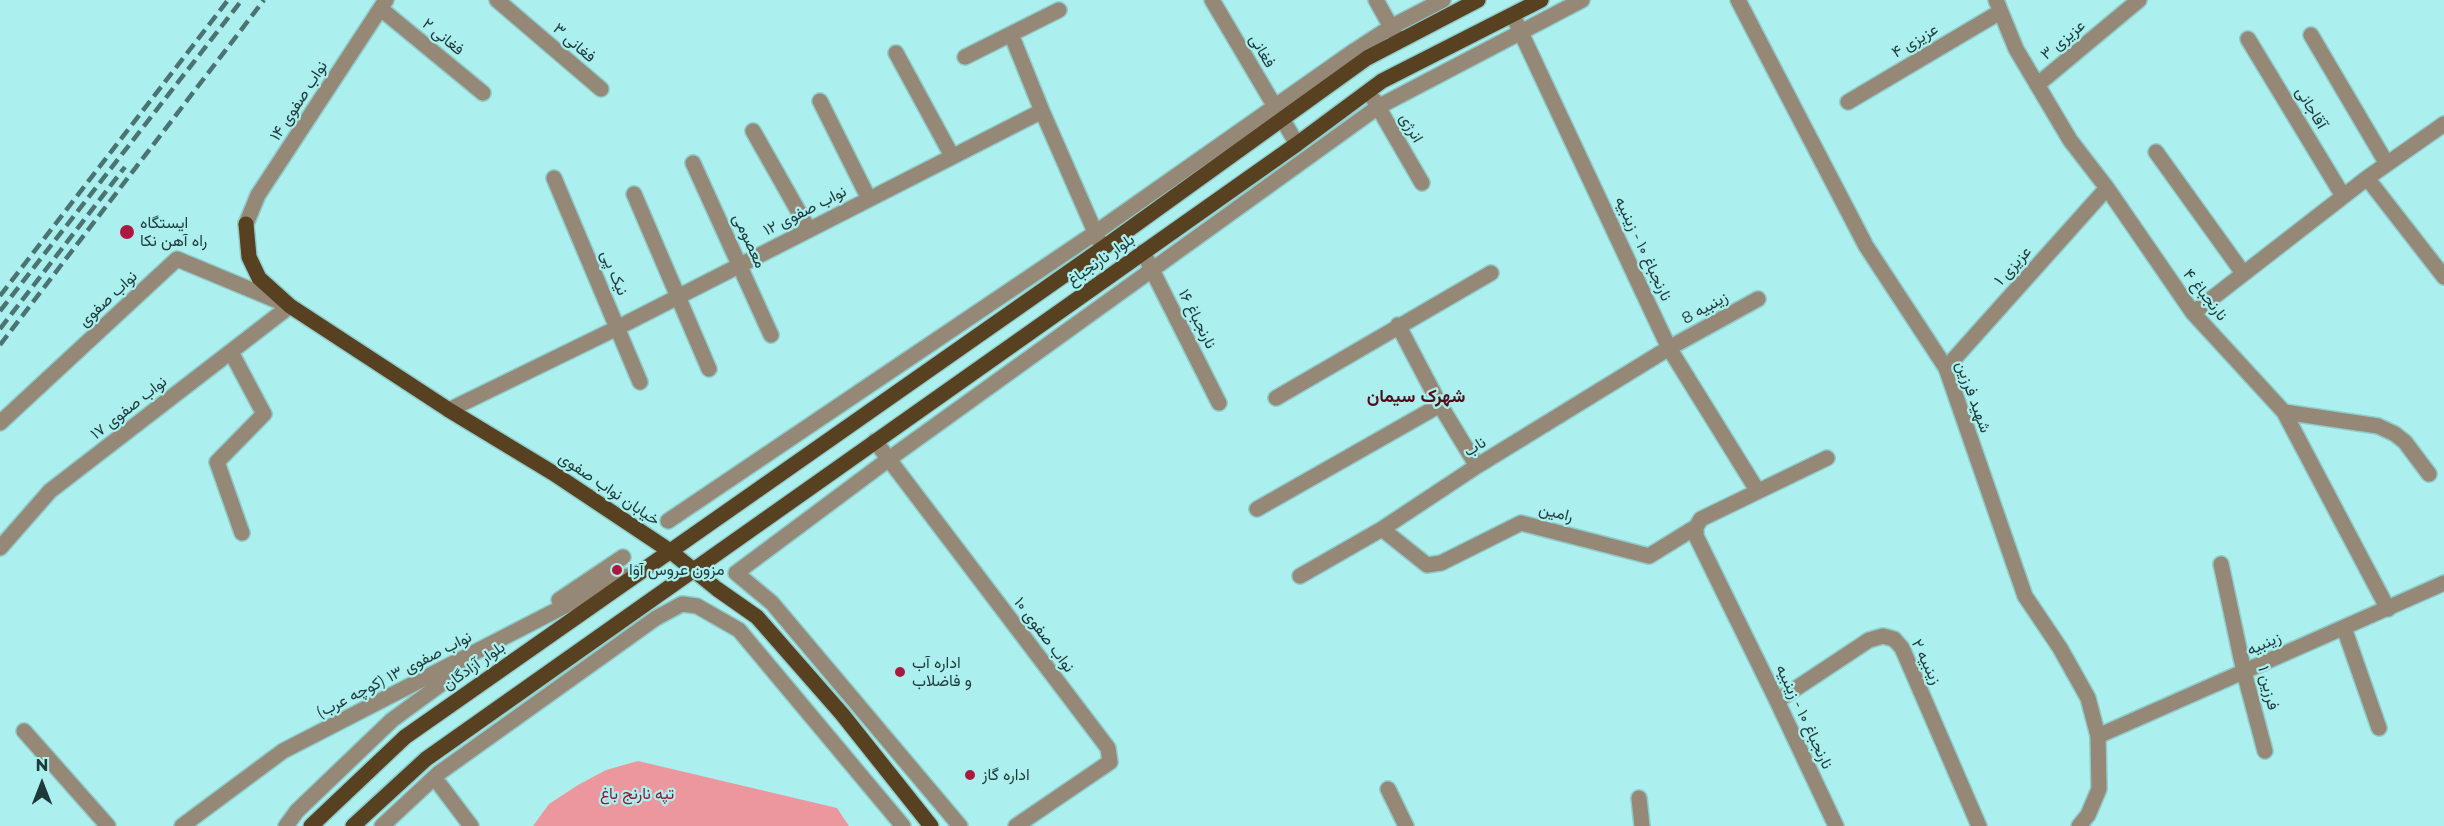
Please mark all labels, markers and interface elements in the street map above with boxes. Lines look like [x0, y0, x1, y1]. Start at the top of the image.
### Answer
street label: فغانی ۲ [418, 14, 468, 60]
street label: عزیزی ۳ [2037, 16, 2089, 64]
street label: فغانی ۳ [549, 19, 599, 67]
street label: عزیزی ۴ [1888, 20, 1942, 62]
street label: فغانی [1245, 31, 1279, 71]
street label: نواب صفوی ۱۴ [266, 57, 332, 145]
street label: آقاجانی [2291, 83, 2331, 133]
street label: انرژی [1395, 110, 1427, 146]
street label: نواب صفوی ۱۲ [760, 182, 850, 240]
street label: نارنجباغ ۱۰ - زینبیه [1610, 194, 1676, 304]
street label: معصومی [728, 211, 770, 271]
place label: ایستگاه راه آهن نکا [140, 213, 207, 251]
marker: ایستگاه راه آهن نکا [118, 223, 136, 241]
street label: بلوار نارنجباغ [1064, 230, 1138, 290]
street label: عزیزی ۱ [1990, 242, 2036, 290]
street label: نیک پی [596, 248, 632, 298]
street label: نارنجباغ ۴ [2179, 265, 2231, 325]
street label: نواب صفوی [75, 267, 141, 331]
street label: نارنجباغ ۱۶ [1174, 286, 1220, 352]
street label: زینبیه 8 [1679, 288, 1731, 328]
street label: شهید فرزین [1951, 359, 1995, 435]
street label: نواب صفوی ۱۷ [87, 372, 171, 444]
district label: شهرک سیمان [1367, 386, 1465, 408]
street label: ناب [1460, 433, 1490, 461]
street label: خیابان نواب صفوی [555, 448, 663, 530]
street label: رامین [1537, 500, 1575, 526]
place label: مزون عروس آوا [629, 560, 725, 580]
marker: مزون عروس آوا [610, 563, 624, 577]
street label: نواب صفوی ۱۰ [1010, 594, 1078, 676]
street label: نواب صفوی ۱۳ (کوچه عرب) [313, 627, 475, 723]
street label: زینبیه [2244, 628, 2284, 660]
street label: زینبیه ۲ [1907, 636, 1945, 688]
street label: بلوار آزادگان [439, 638, 509, 694]
place label: اداره آب و فاضلاب [912, 653, 972, 691]
street label: نارنجباغ ۱۰ - زینبیه [1771, 662, 1837, 772]
street label: فرزین ۱ [2253, 664, 2283, 712]
marker: اداره آب و فاضلاب [893, 665, 907, 679]
north arrow [12, 754, 72, 814]
text: N [36, 756, 48, 775]
place label: اداره گاز [982, 765, 1030, 785]
marker: اداره گاز [963, 768, 977, 782]
park label: تپه نارنج باغ [600, 784, 674, 804]

